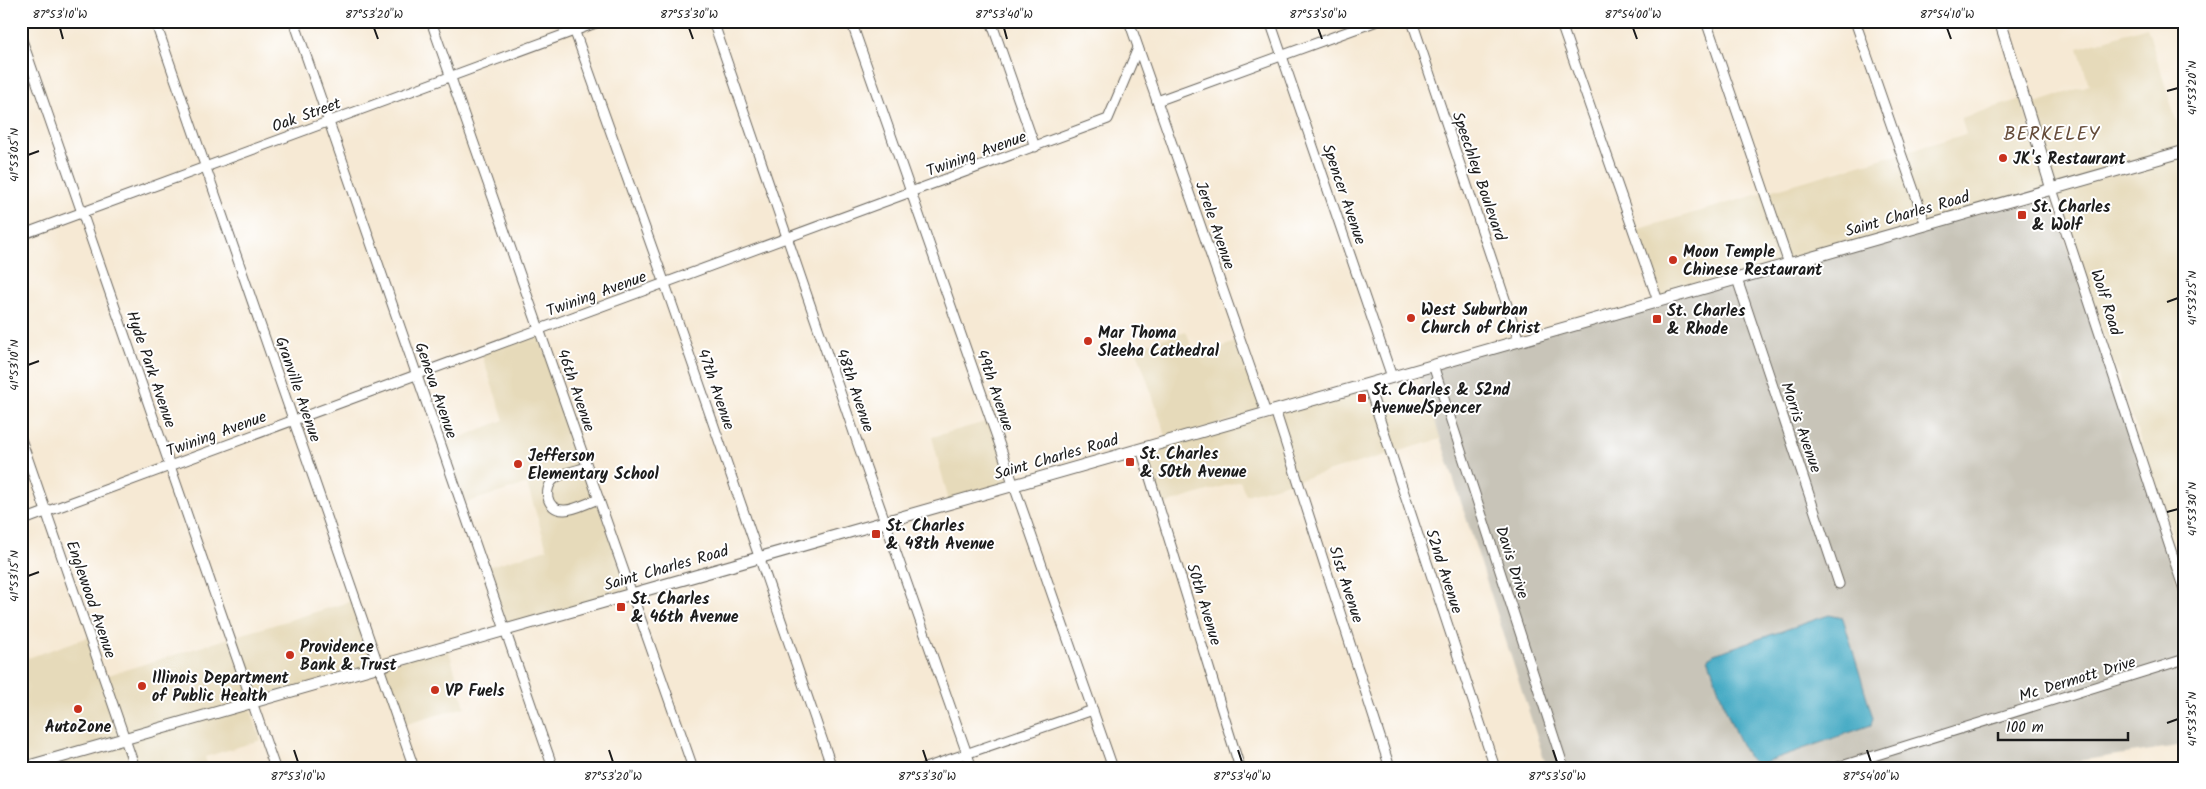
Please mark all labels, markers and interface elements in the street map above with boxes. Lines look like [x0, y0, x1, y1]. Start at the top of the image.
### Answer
text: 87°53'10"W [33, 5, 87, 24]
text: 87°53'20"W [345, 5, 403, 24]
text: 87°53'30"W [660, 5, 718, 24]
text: 87°53'40"W [975, 5, 1033, 24]
text: 87°53'50"W [1289, 5, 1347, 24]
text: 87°54'00"W [1605, 5, 1661, 24]
text: 87°54'10"W [1920, 5, 1974, 24]
text: 41°53'20"N [2183, 61, 2202, 115]
street label: Oak Street [268, 91, 345, 139]
street label: Speechley Boulevard [1445, 109, 1513, 245]
district label: BERKELEY [2003, 120, 2101, 150]
street label: Twining Avenue [923, 125, 1030, 184]
text: 41°53'05"N [5, 128, 24, 182]
street label: Spencer Avenue [1315, 141, 1372, 248]
place label: JK's Restaurant [2013, 147, 2126, 172]
marker: JK's Restaurant [1997, 152, 2009, 164]
street label: Jerele Avenue [1188, 178, 1241, 273]
street label: Saint Charles Road [1842, 184, 1974, 244]
place label: St. Charles & Wolf [2032, 195, 2111, 238]
marker: St. Charles & Wolf [2016, 209, 2028, 221]
place label: Moon Temple Chinese Restaurant [1683, 240, 1823, 283]
marker: Moon Temple Chinese Restaurant [1667, 254, 1679, 266]
street label: Twining Avenue [543, 265, 650, 324]
street label: Wolf Road [2083, 266, 2128, 340]
text: 41°53'25"N [2183, 271, 2202, 326]
place label: West Suburban Church of Christ [1421, 298, 1541, 341]
place label: St. Charles & Rhode [1667, 299, 1746, 342]
street label: Hyde Park Avenue [119, 308, 182, 431]
marker: West Suburban Church of Christ [1405, 312, 1417, 324]
marker: St. Charles & Rhode [1651, 313, 1663, 325]
place label: Mar Thoma Sleeha Cathedral [1098, 321, 1220, 364]
street label: Granville Avenue [268, 333, 327, 446]
marker: Mar Thoma Sleeha Cathedral [1082, 335, 1094, 347]
text: 41°53'10"N [5, 339, 24, 391]
street label: Geneva Avenue [407, 339, 464, 442]
street label: 47th Avenue [690, 345, 741, 433]
street label: 48th Avenue [829, 345, 881, 436]
street label: 46th Avenue [550, 346, 601, 435]
street label: 49th Avenue [969, 346, 1020, 435]
place label: St. Charles & 52nd Avenue/Spencer [1372, 378, 1511, 421]
street label: Morris Avenue [1773, 379, 1828, 476]
marker: St. Charles & 52nd Avenue/Spencer [1356, 392, 1368, 404]
street label: Twining Avenue [163, 405, 270, 464]
street label: Saint Charles Road [991, 427, 1123, 487]
place label: St. Charles & 50th Avenue [1140, 442, 1247, 485]
place label: Jefferson Elementary School [528, 444, 660, 487]
marker: St. Charles & 50th Avenue [1124, 456, 1136, 468]
marker: Jefferson Elementary School [512, 458, 524, 470]
text: 41°53'30"N [2183, 482, 2202, 536]
place label: St. Charles & 48th Avenue [886, 514, 995, 557]
street label: Davis Drive [1488, 523, 1535, 602]
street label: 52nd Avenue [1418, 526, 1469, 617]
marker: St. Charles & 48th Avenue [870, 528, 882, 540]
street label: Englewood Avenue [59, 537, 122, 662]
street label: Saint Charles Road [601, 538, 733, 598]
street label: 51st Avenue [1321, 542, 1370, 626]
text: 41°53'15"N [5, 550, 24, 602]
street label: 50th Avenue [1179, 560, 1228, 649]
place label: St. Charles & 46th Avenue [631, 587, 739, 630]
marker: St. Charles & 46th Avenue [615, 601, 627, 613]
place label: Providence Bank & Trust [300, 635, 398, 678]
marker: Providence Bank & Trust [284, 649, 296, 661]
street label: Mc Dermott Drive [2016, 650, 2139, 709]
place label: Illinois Department of Public Health [152, 666, 290, 709]
place label: VP Fuels [445, 679, 505, 704]
marker: Illinois Department of Public Health [136, 680, 148, 692]
marker: VP Fuels [429, 684, 441, 696]
text: 41°53'35"N [2183, 692, 2202, 746]
marker: AutoZone [72, 703, 84, 715]
scale bar [1998, 709, 2128, 741]
place label: AutoZone [45, 715, 112, 740]
text: 100 m [2006, 716, 2044, 740]
text: 87°53'10"W [271, 767, 325, 786]
text: 87°53'20"W [584, 767, 642, 786]
text: 87°53'30"W [898, 767, 956, 786]
text: 87°53'40"W [1213, 767, 1271, 786]
text: 87°53'50"W [1528, 767, 1586, 786]
text: 87°54'00"W [1843, 767, 1899, 786]

